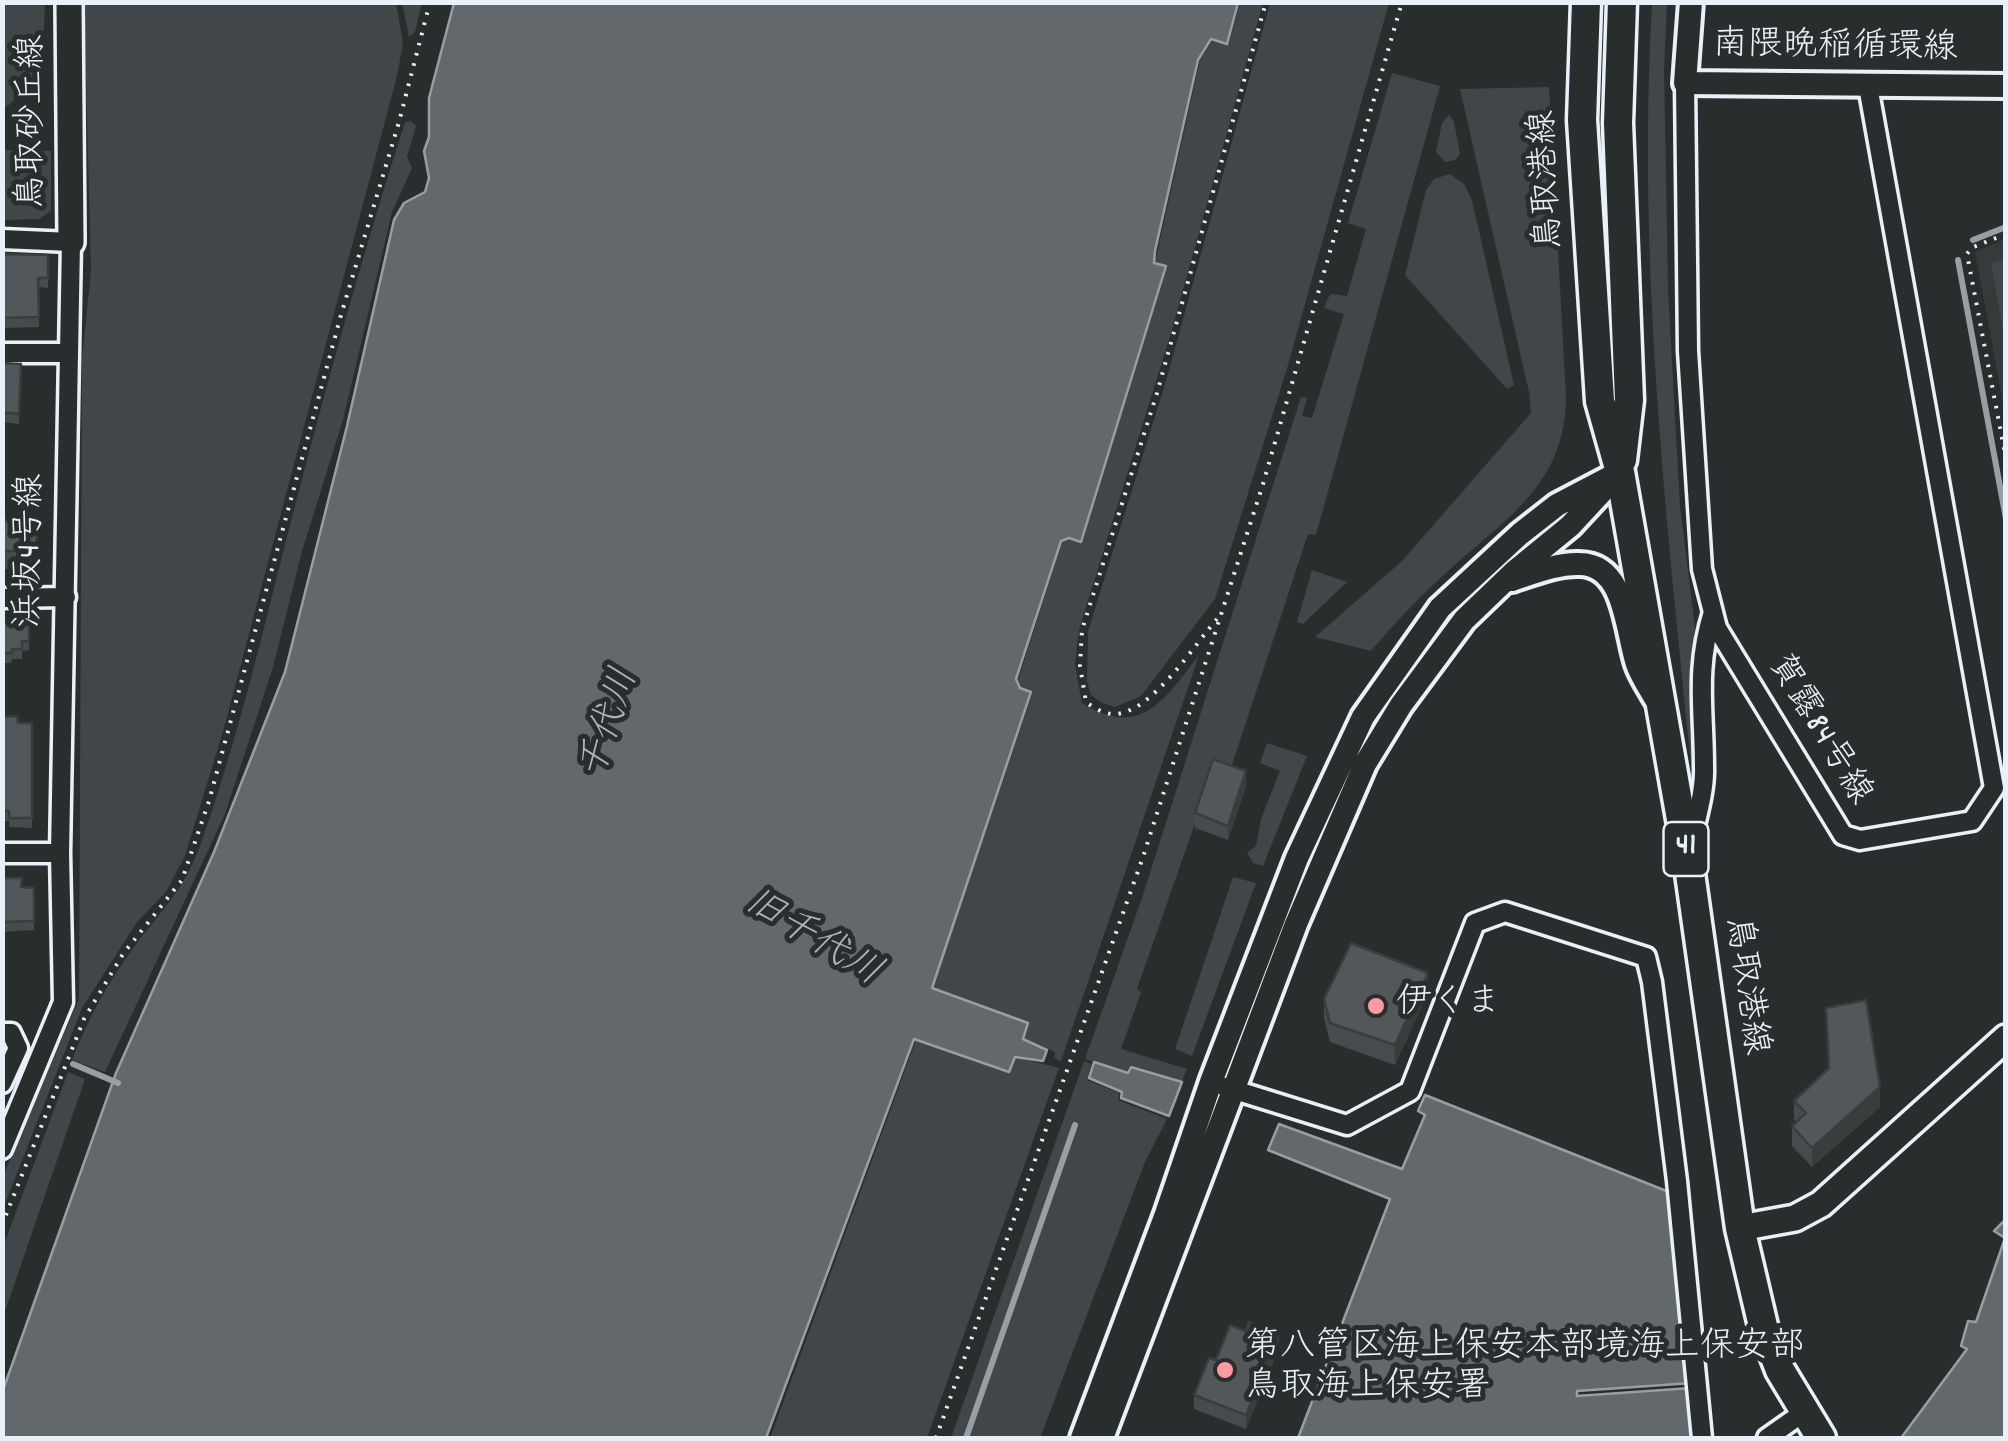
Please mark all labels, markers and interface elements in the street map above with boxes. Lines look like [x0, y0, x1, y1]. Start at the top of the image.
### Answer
street label: 南隈晩稲循環線 [1712, 27, 1958, 73]
street label: 鳥取砂丘線 [14, 35, 56, 209]
street label: 鳥取港線 [1525, 109, 1575, 251]
street label: 浜坂4号線 [11, 473, 55, 629]
street label: 賀露84号線 [1756, 648, 1878, 814]
water label: 千代川 [574, 664, 652, 786]
road number: 41 [1664, 822, 1708, 876]
water label: 旧千代川 [734, 882, 888, 1000]
street label: 鳥取港線 [1712, 914, 1774, 1058]
place label: 伊くま [1396, 985, 1501, 1027]
marker: 伊くま [1365, 995, 1387, 1017]
place label: 第八管区海上保安本部境海上保安部 鳥取海上保安署 [1245, 1329, 1805, 1411]
marker: 第八管区海上保安本部境海上保安部 鳥取海上保安署 [1214, 1359, 1236, 1381]

